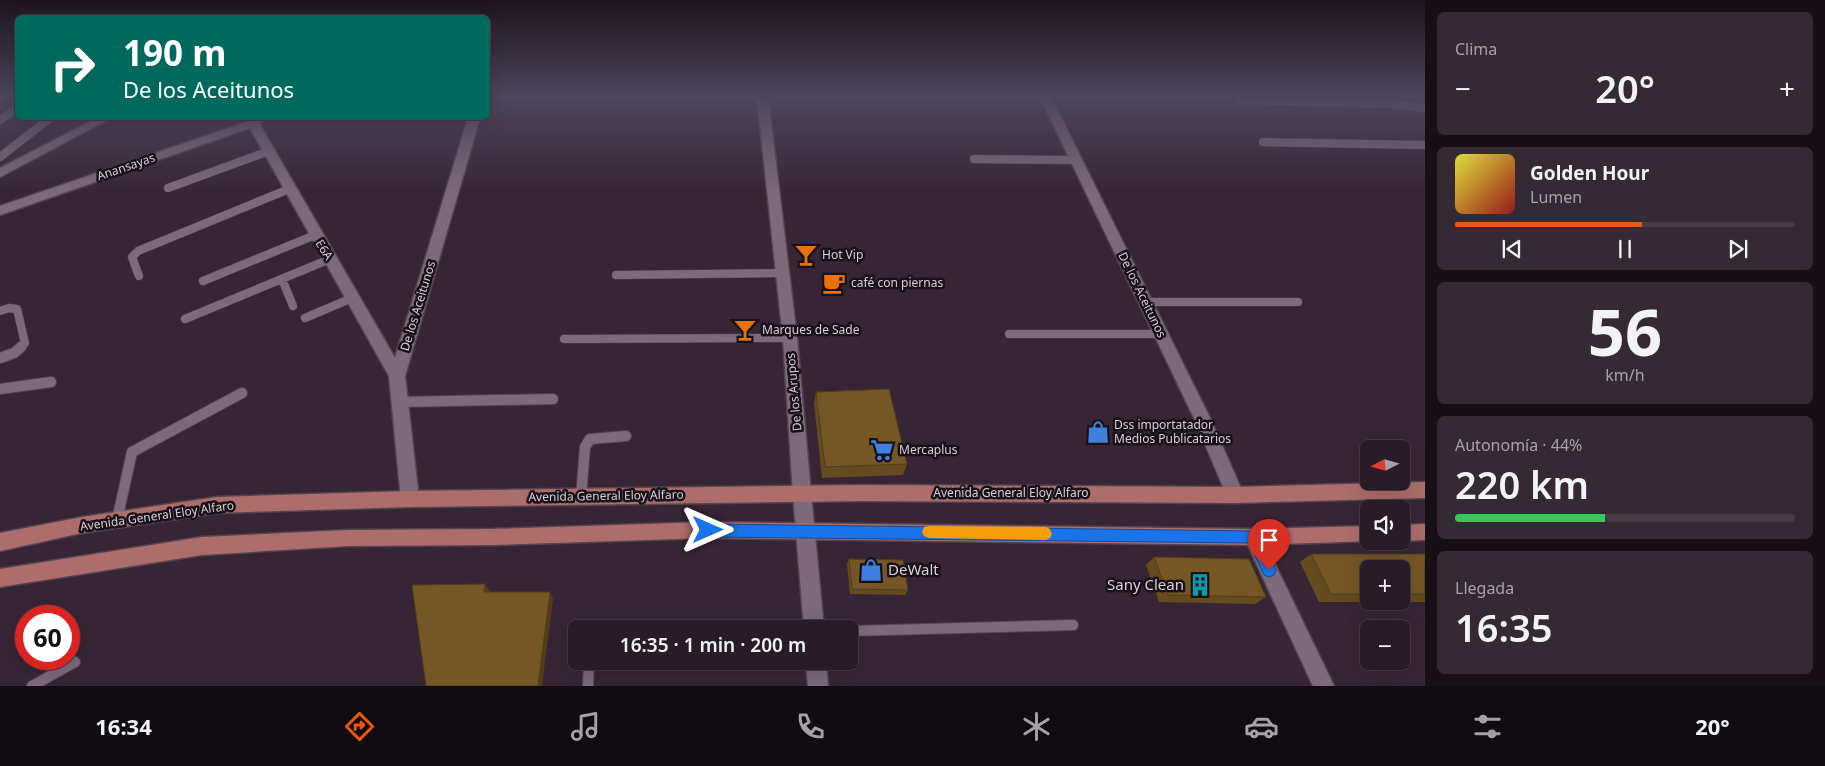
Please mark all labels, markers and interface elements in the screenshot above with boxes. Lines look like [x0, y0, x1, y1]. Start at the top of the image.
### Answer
text: 190 m [123, 29, 226, 76]
icon: right [40, 35, 105, 100]
text: Clima [1455, 38, 1497, 60]
text: 20° [1595, 62, 1655, 114]
text: − [1455, 69, 1471, 107]
text: + [1779, 69, 1795, 107]
text: De los Aceitunos [123, 74, 294, 104]
street label: Anansayas [95, 149, 157, 184]
text: Golden Hour [1530, 160, 1649, 186]
text: Lumen [1530, 186, 1582, 208]
icon: previous [1498, 235, 1526, 263]
icon: pause [1611, 235, 1639, 263]
icon: next [1724, 235, 1752, 263]
street label: E6A [312, 236, 337, 264]
bar icon: Hot Vip [793, 242, 819, 268]
place label: Hot Vip [822, 246, 863, 263]
street label: De los Aceitunos [1114, 249, 1171, 341]
street label: De los Aceitunos [396, 259, 439, 353]
cafe icon: café con piernas [821, 270, 847, 296]
place label: café con piernas [851, 274, 943, 291]
text: 56 [1588, 287, 1662, 375]
bar icon: Marques de Sade [732, 317, 758, 343]
place label: Marques de Sade [762, 321, 860, 338]
street label: De los Arupos [782, 352, 805, 432]
text: km/h [1605, 364, 1645, 386]
place label: Dss importatador Medios Publicatarios [1114, 416, 1231, 447]
shop icon: Dss importatador Medios Publicatarios [1085, 419, 1111, 445]
text: Autonomía · 44% [1455, 434, 1582, 456]
supermarket icon: Mercaplus [869, 437, 895, 463]
north arrow [1360, 440, 1410, 490]
map controls [1360, 440, 1410, 670]
place label: Mercaplus [899, 441, 958, 458]
text: 220 km [1455, 458, 1589, 510]
street label: Avenida General Eloy Alfaro [933, 484, 1089, 501]
street label: Avenida General Eloy Alfaro [528, 486, 684, 505]
street label: Avenida General Eloy Alfaro [79, 496, 235, 535]
button: sound [1360, 500, 1410, 550]
position arrow [681, 503, 733, 555]
pin [1248, 519, 1290, 570]
icon: arrive [1255, 526, 1283, 554]
shop icon: DeWalt [858, 557, 884, 583]
place label: DeWalt [888, 559, 939, 579]
button: + [1360, 560, 1410, 610]
building icon: Sany Clean [1187, 572, 1213, 598]
place label: Sany Clean [1107, 574, 1184, 594]
text: Llegada [1455, 577, 1514, 599]
text: 16:35 [1455, 601, 1552, 653]
speed limit sign: 60 [15, 605, 80, 670]
button: − [1360, 620, 1410, 670]
text: 16:35 · 1 min · 200 m [620, 632, 806, 658]
icon: directions [342, 709, 377, 744]
icon: music [568, 709, 603, 744]
icon: phone [793, 709, 828, 744]
icon: climate [1019, 709, 1054, 744]
icon: car [1244, 709, 1279, 744]
icon: filters [1470, 709, 1505, 744]
text: 16:34 [95, 711, 152, 741]
text: 20° [1695, 711, 1730, 741]

